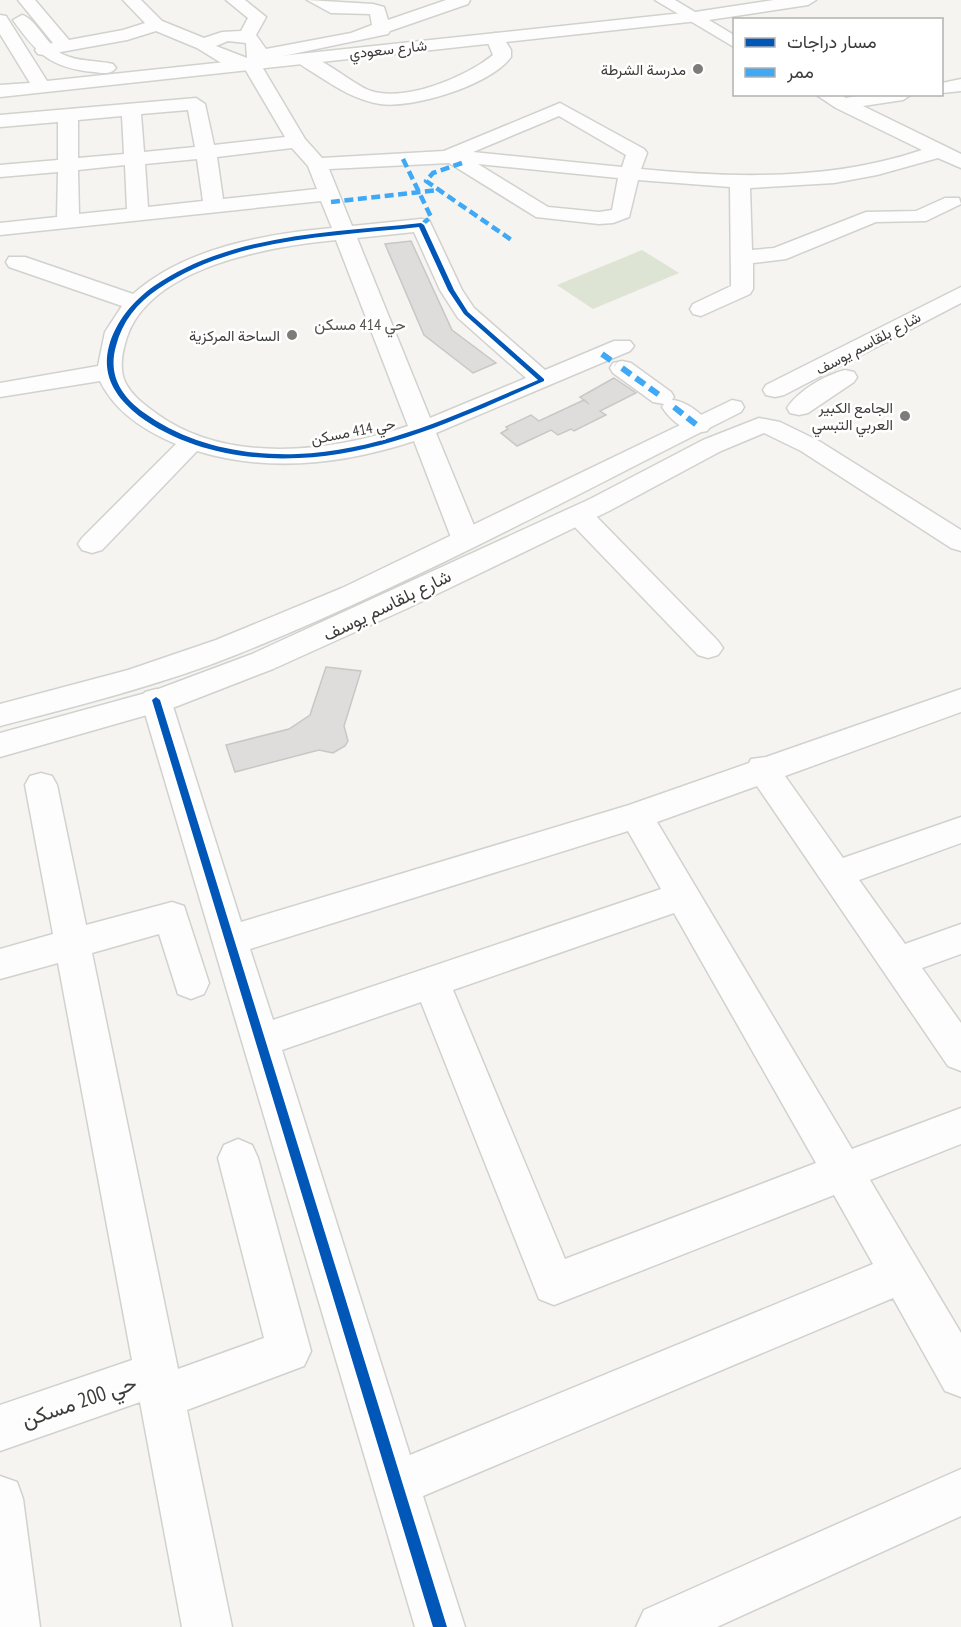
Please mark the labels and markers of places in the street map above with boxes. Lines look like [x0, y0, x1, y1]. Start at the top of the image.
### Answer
place label: مدرسة الشرطة [601, 60, 686, 79]
marker: مدرسة الشرطة [691, 62, 705, 76]
place label: الساحة المركزية [189, 326, 280, 345]
marker: الساحة المركزية [285, 328, 299, 342]
place label: الجامع الكبير العربي التبسي [812, 398, 893, 438]
marker: الجامع الكبير العربي التبسي [898, 409, 912, 423]

